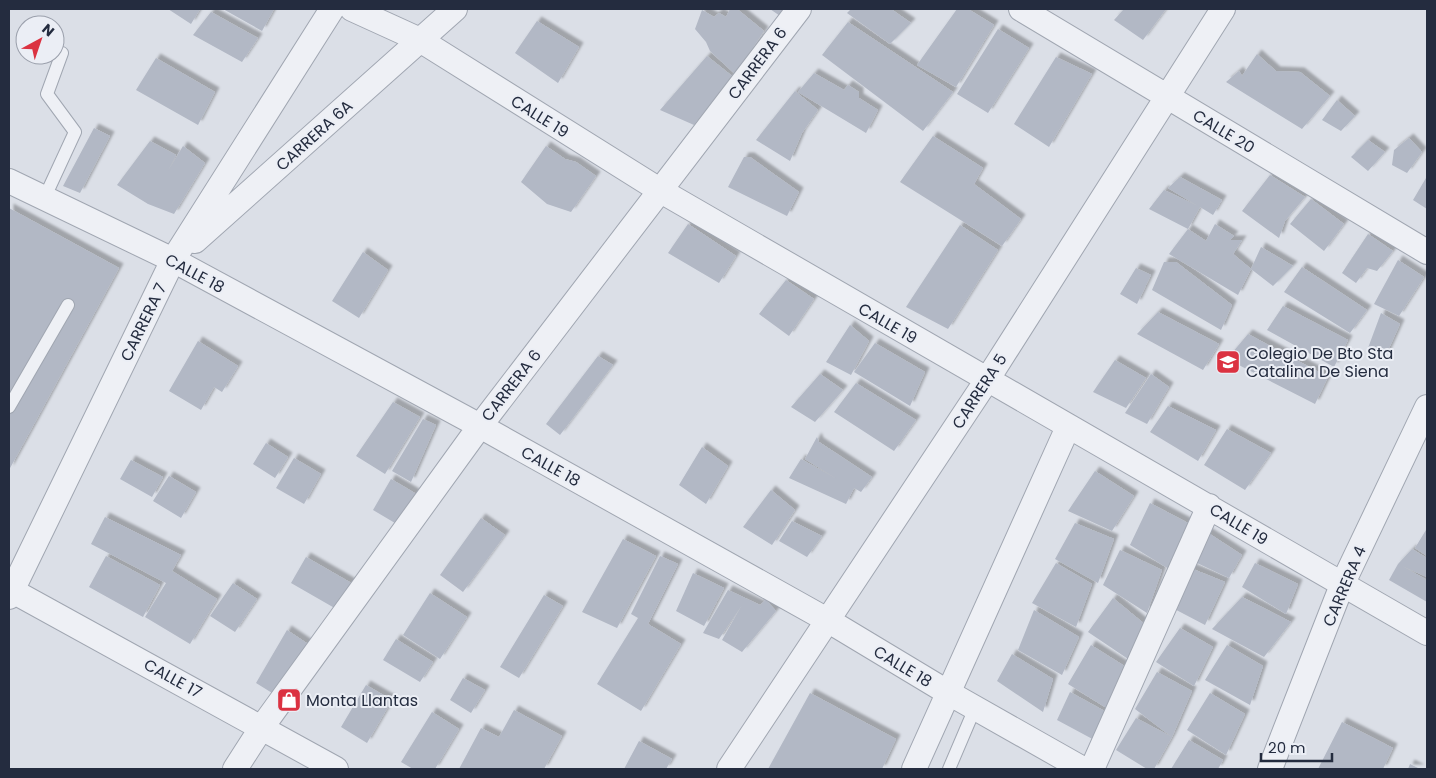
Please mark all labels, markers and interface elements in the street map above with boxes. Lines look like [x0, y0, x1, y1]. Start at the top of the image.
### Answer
north arrow [15, 15, 65, 65]
text: N [38, 19, 59, 41]
street label: CARRERA 6 [722, 22, 792, 104]
street label: CALLE 19 [506, 90, 573, 143]
street label: CARRERA 6A [271, 94, 358, 176]
street label: CALLE 20 [1188, 104, 1259, 159]
street label: CALLE 18 [161, 248, 229, 299]
street label: CARRERA 7 [115, 279, 172, 365]
street label: CALLE 19 [854, 297, 921, 350]
place label: Colegio De Bto Sta Catalina De Siena [1246, 342, 1393, 383]
street label: CARRERA 6 [476, 344, 547, 426]
street label: CARRERA 5 [946, 349, 1012, 433]
school or university icon: Colegio De Bto Sta Catalina De Siena [1215, 349, 1241, 375]
street label: CALLE 18 [517, 441, 585, 492]
street label: CALLE 19 [1205, 498, 1272, 551]
street label: CARRERA 4 [1317, 542, 1372, 630]
street label: CALLE 18 [869, 640, 936, 693]
street label: CALLE 17 [140, 653, 206, 704]
shop icon: Monta Llantas [276, 687, 302, 713]
place label: Monta Llantas [306, 689, 418, 712]
scale bar [1261, 730, 1332, 762]
text: 20 m [1268, 737, 1306, 758]

